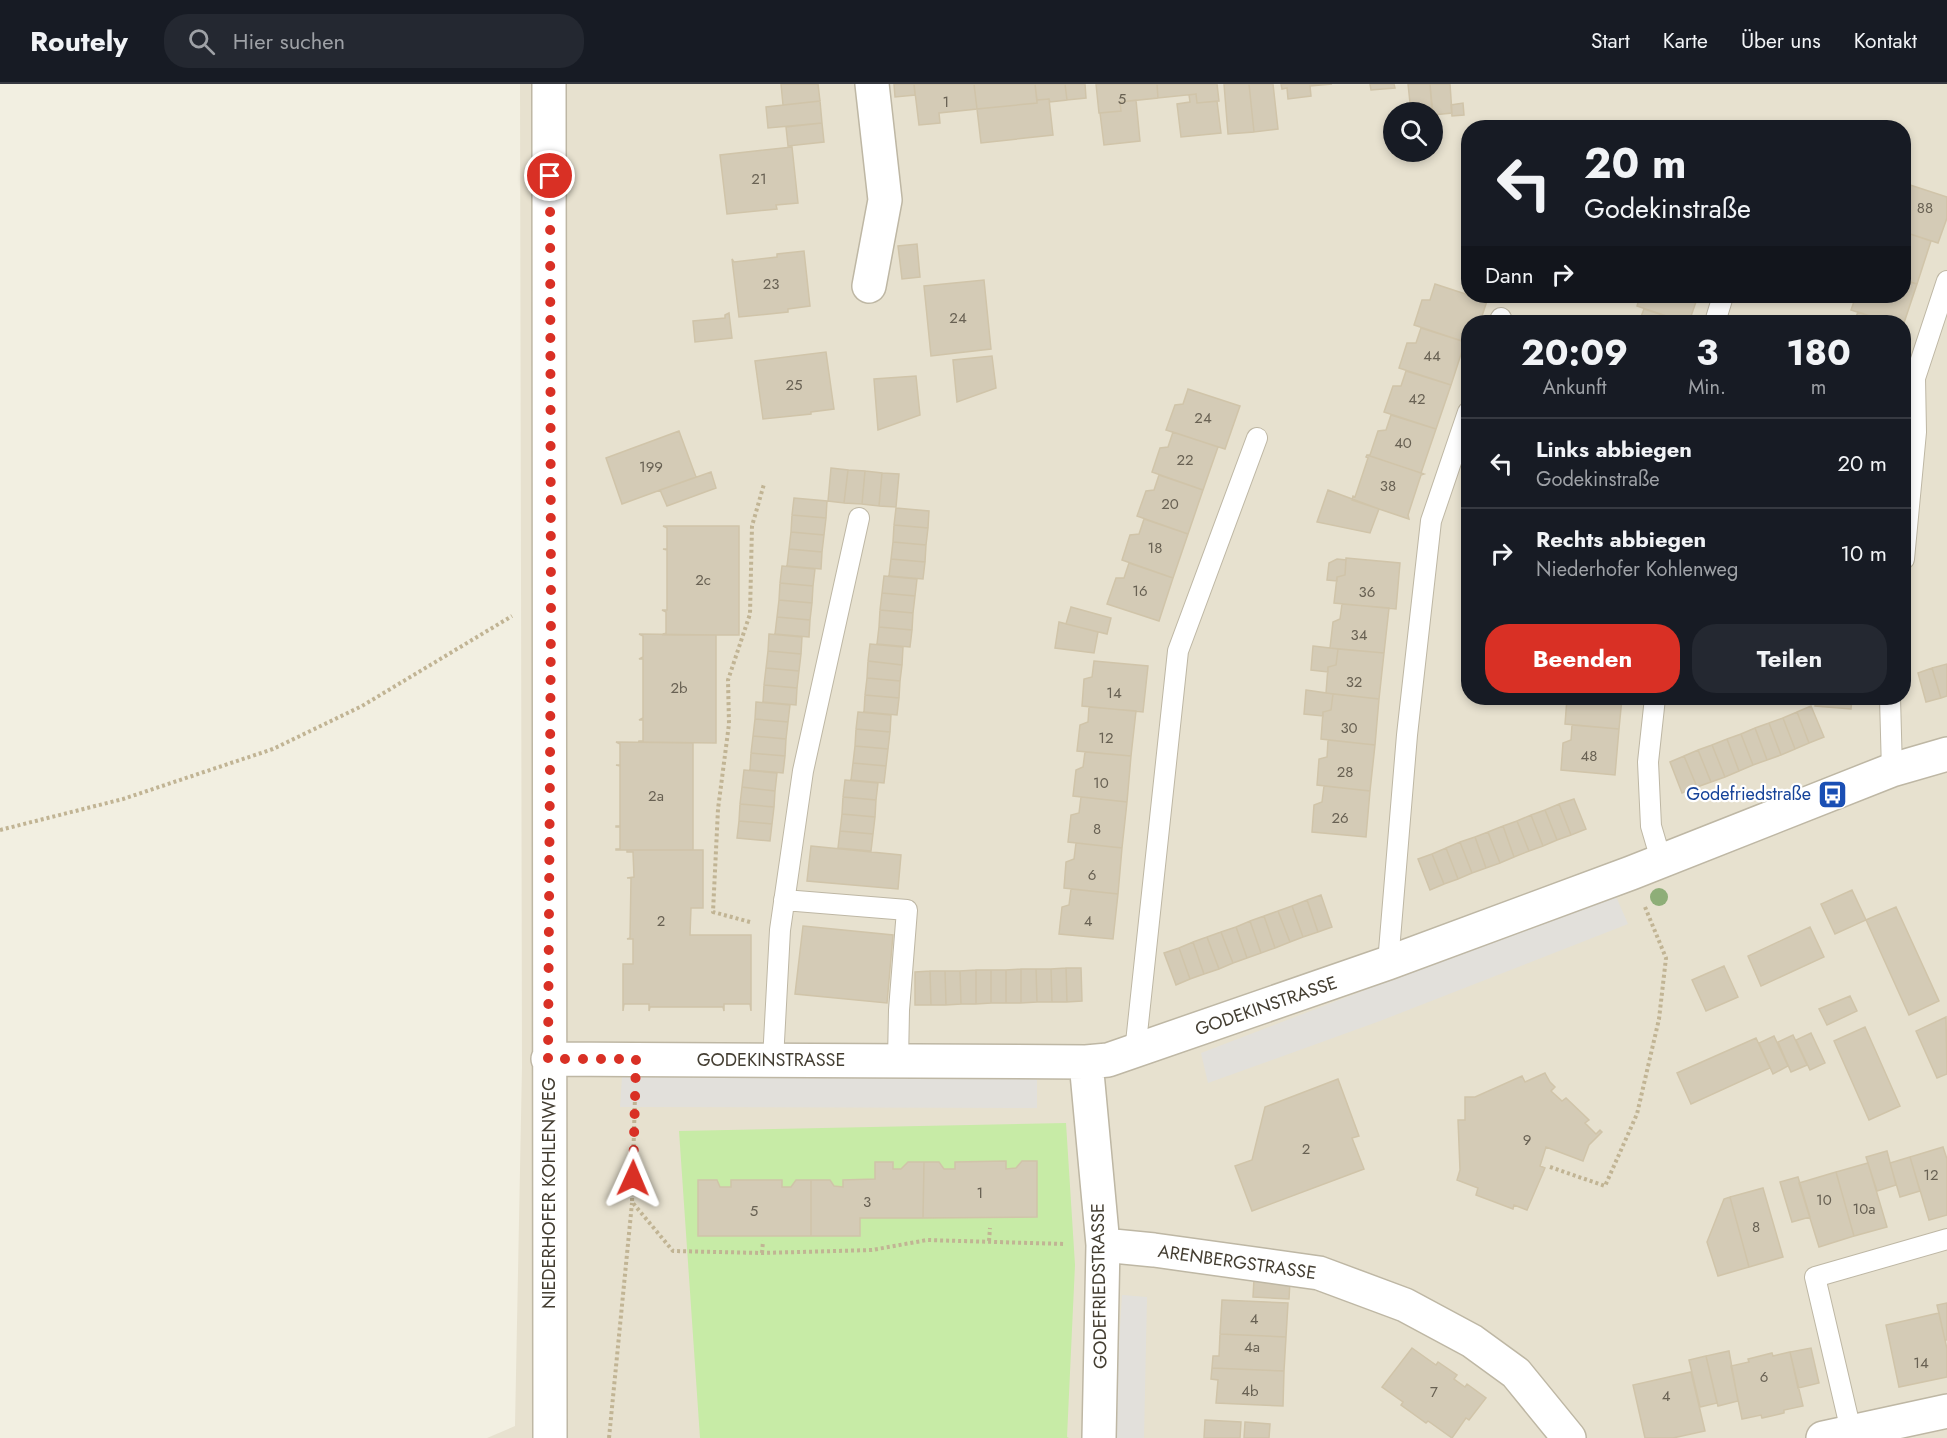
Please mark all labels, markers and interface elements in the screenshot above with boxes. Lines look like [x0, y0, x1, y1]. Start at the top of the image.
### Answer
search box [164, 14, 584, 68]
text: Routely [30, 21, 128, 62]
icon: search [185, 25, 218, 58]
text: Hier suchen [233, 25, 345, 57]
text: Start [1591, 26, 1630, 56]
text: Karte [1663, 26, 1708, 56]
text: Über uns [1741, 26, 1821, 56]
text: Kontakt [1854, 26, 1917, 56]
house number: 5 [1118, 88, 1126, 110]
house number: 1 [943, 91, 949, 113]
map controls [1383, 102, 1443, 162]
button: search [1383, 102, 1443, 162]
text: 20 m [1584, 133, 1686, 194]
icon: left [1485, 144, 1563, 222]
pin [524, 150, 575, 201]
icon: arrive [533, 159, 566, 192]
house number: 21 [751, 168, 767, 190]
text: Godekinstraße [1584, 189, 1751, 228]
house number: 88 [1917, 197, 1933, 219]
icon: right [1546, 258, 1579, 291]
text: Dann [1485, 259, 1534, 291]
house number: 23 [763, 273, 779, 295]
house number: 24 [949, 307, 967, 329]
text: 20:09 [1521, 326, 1628, 378]
text: 3 [1696, 326, 1718, 378]
text: 180 [1786, 326, 1851, 378]
house number: 44 [1423, 345, 1441, 367]
text: Ankunft [1543, 373, 1606, 402]
text: Min. [1688, 373, 1726, 402]
text: m [1811, 373, 1826, 402]
house number: 25 [786, 374, 803, 396]
house number: 42 [1408, 388, 1426, 410]
house number: 24 [1194, 407, 1212, 429]
house number: 40 [1394, 432, 1412, 454]
text: Links abbiegen [1536, 433, 1692, 465]
icon: left [1485, 447, 1518, 480]
text: 20 m [1838, 447, 1887, 479]
house number: 22 [1176, 449, 1194, 471]
house number: 199 [639, 456, 663, 478]
text: Godekinstraße [1536, 465, 1660, 494]
house number: 38 [1380, 475, 1396, 497]
house number: 20 [1161, 493, 1179, 515]
text: Rechts abbiegen [1536, 523, 1706, 555]
house number: 18 [1148, 537, 1162, 559]
icon: right [1485, 537, 1518, 570]
text: 10 m [1840, 537, 1887, 569]
text: Niederhofer Kohlenweg [1536, 555, 1738, 584]
house number: 2c [695, 569, 711, 591]
house number: 16 [1132, 580, 1148, 602]
house number: 36 [1359, 581, 1375, 603]
house number: 34 [1351, 624, 1368, 646]
button: Beenden [1485, 624, 1680, 693]
button: Teilen [1692, 624, 1887, 693]
house number: 32 [1346, 671, 1362, 693]
house number: 2b [670, 677, 688, 699]
house number: 14 [1106, 682, 1122, 704]
house number: 30 [1340, 717, 1358, 739]
house number: 12 [1098, 727, 1114, 749]
house number: 48 [1581, 745, 1597, 767]
house number: 28 [1337, 761, 1353, 783]
house number: 10 [1093, 772, 1109, 794]
bus stop icon: Godefriedstraße [1816, 778, 1848, 810]
place label: Godefriedstraße [1686, 781, 1811, 807]
house number: 2a [648, 785, 664, 807]
house number: 26 [1331, 807, 1349, 829]
house number: 8 [1093, 818, 1101, 840]
house number: 6 [1088, 864, 1096, 886]
house number: 2 [657, 910, 665, 932]
house number: 4 [1084, 910, 1093, 932]
street label: GODEKINSTRASSE [1191, 970, 1341, 1042]
street label: GODEKINSTRASSE [697, 1047, 845, 1073]
street label: NIEDERHOFER KOHLENWEG [536, 1077, 562, 1309]
house number: 9 [1523, 1129, 1531, 1151]
house number: 2 [1302, 1138, 1310, 1160]
position arrow [601, 1146, 665, 1210]
house number: 12 [1923, 1164, 1939, 1186]
house number: 1 [977, 1182, 983, 1204]
house number: 10 [1816, 1189, 1832, 1211]
house number: 3 [863, 1191, 871, 1213]
house number: 10a [1853, 1198, 1875, 1220]
house number: 5 [750, 1200, 758, 1222]
street label: GODEFRIEDSTRASSE [1085, 1203, 1113, 1369]
house number: 8 [1752, 1216, 1760, 1238]
street label: ARENBERGSTRASSE [1156, 1238, 1318, 1286]
house number: 4 [1250, 1308, 1259, 1330]
house number: 4a [1244, 1336, 1260, 1358]
house number: 14 [1913, 1352, 1929, 1374]
house number: 6 [1760, 1366, 1768, 1388]
house number: 4b [1241, 1380, 1259, 1402]
house number: 7 [1430, 1381, 1438, 1403]
house number: 4 [1662, 1385, 1671, 1407]

